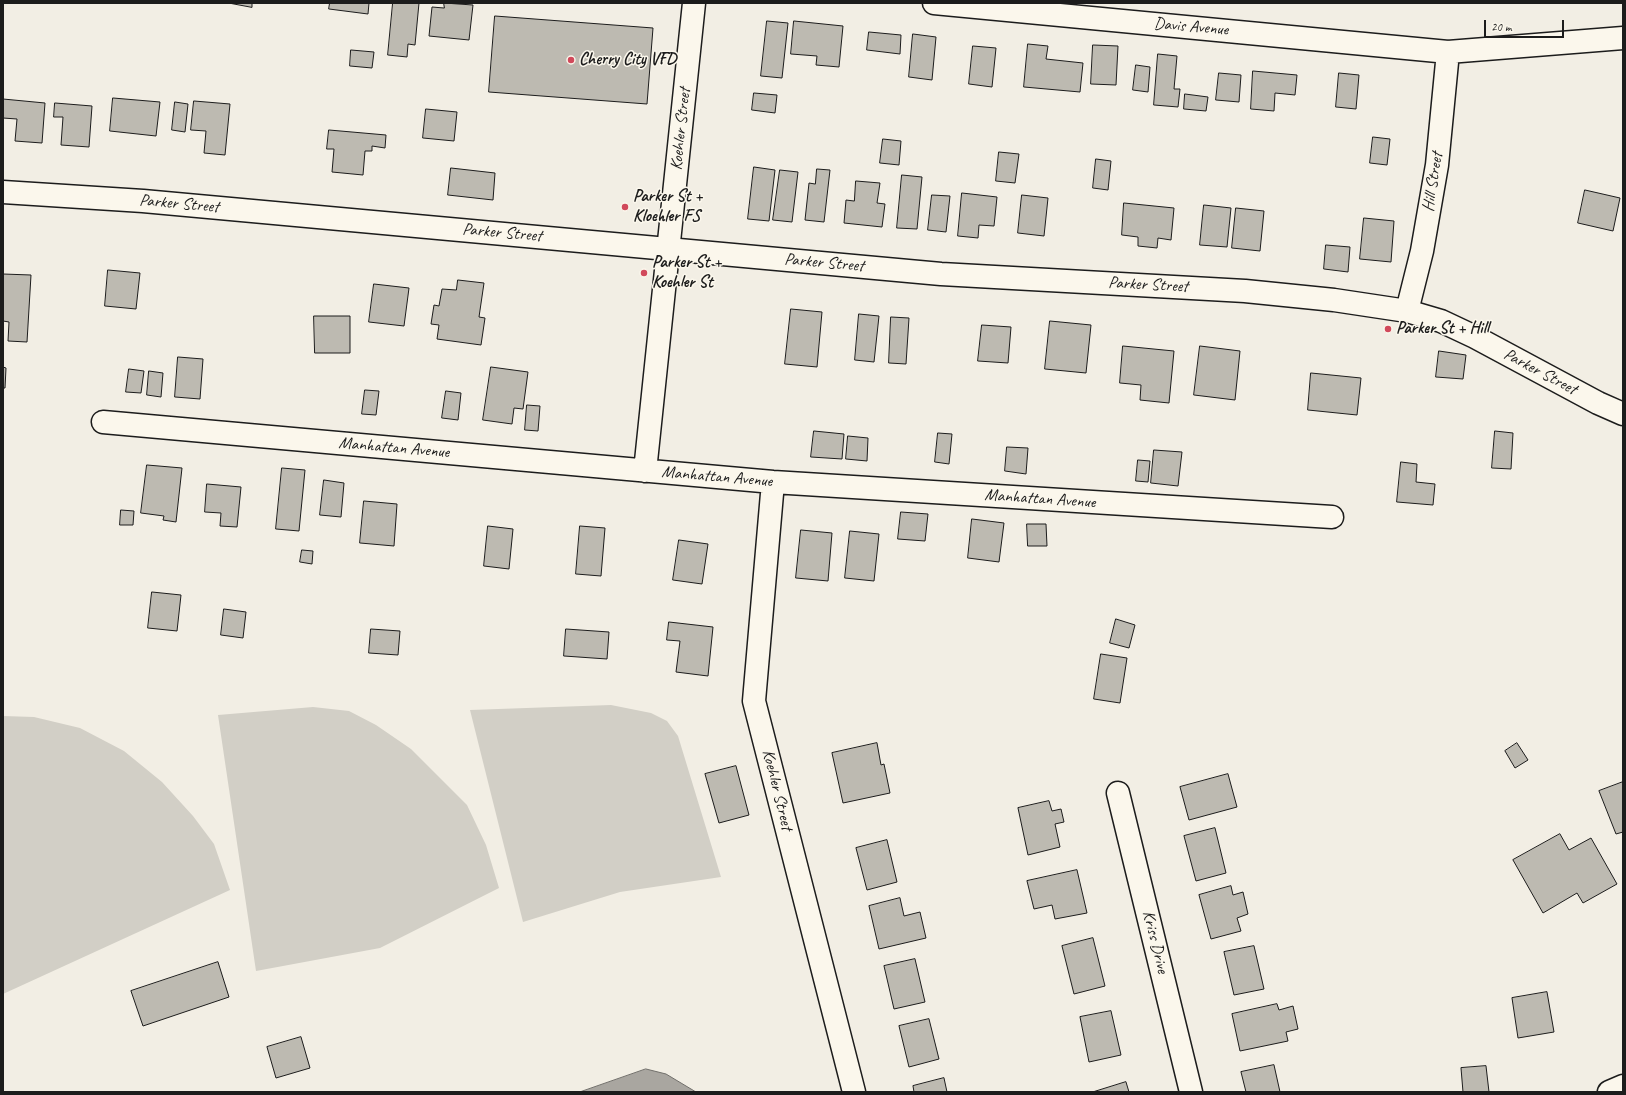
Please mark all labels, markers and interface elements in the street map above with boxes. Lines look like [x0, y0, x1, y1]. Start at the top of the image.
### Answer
scale bar [1486, 12, 1566, 38]
street label: Davis Avenue [1153, 14, 1229, 40]
text: 20 m [1491, 19, 1511, 35]
place label: Cherry City VFD [579, 50, 676, 70]
marker: Cherry City VFD [566, 55, 576, 65]
street label: Koehler Street [667, 87, 695, 171]
street label: Hill Street [1418, 151, 1448, 213]
place label: Parker St + Kloehler FS [633, 187, 702, 227]
street label: Parker Street [138, 190, 220, 218]
marker: Parker St + Kloehler FS [620, 202, 630, 212]
street label: Parker Street [461, 219, 543, 247]
street label: Parker Street [783, 249, 865, 277]
place label: Parker St + Koehler St [652, 253, 721, 293]
marker: Parker St + Koehler St [639, 268, 649, 278]
street label: Parker Street [1108, 273, 1188, 297]
place label: Parker St + Hill [1396, 319, 1489, 339]
marker: Parker St + Hill [1383, 324, 1393, 334]
street label: Parker Street [1500, 344, 1580, 400]
street label: Manhattan Avenue [338, 433, 450, 463]
street label: Manhattan Avenue [661, 462, 773, 492]
street label: Manhattan Avenue [984, 485, 1096, 513]
street label: Koehler Street [757, 747, 797, 833]
street label: Kriss Drive [1137, 908, 1173, 976]

